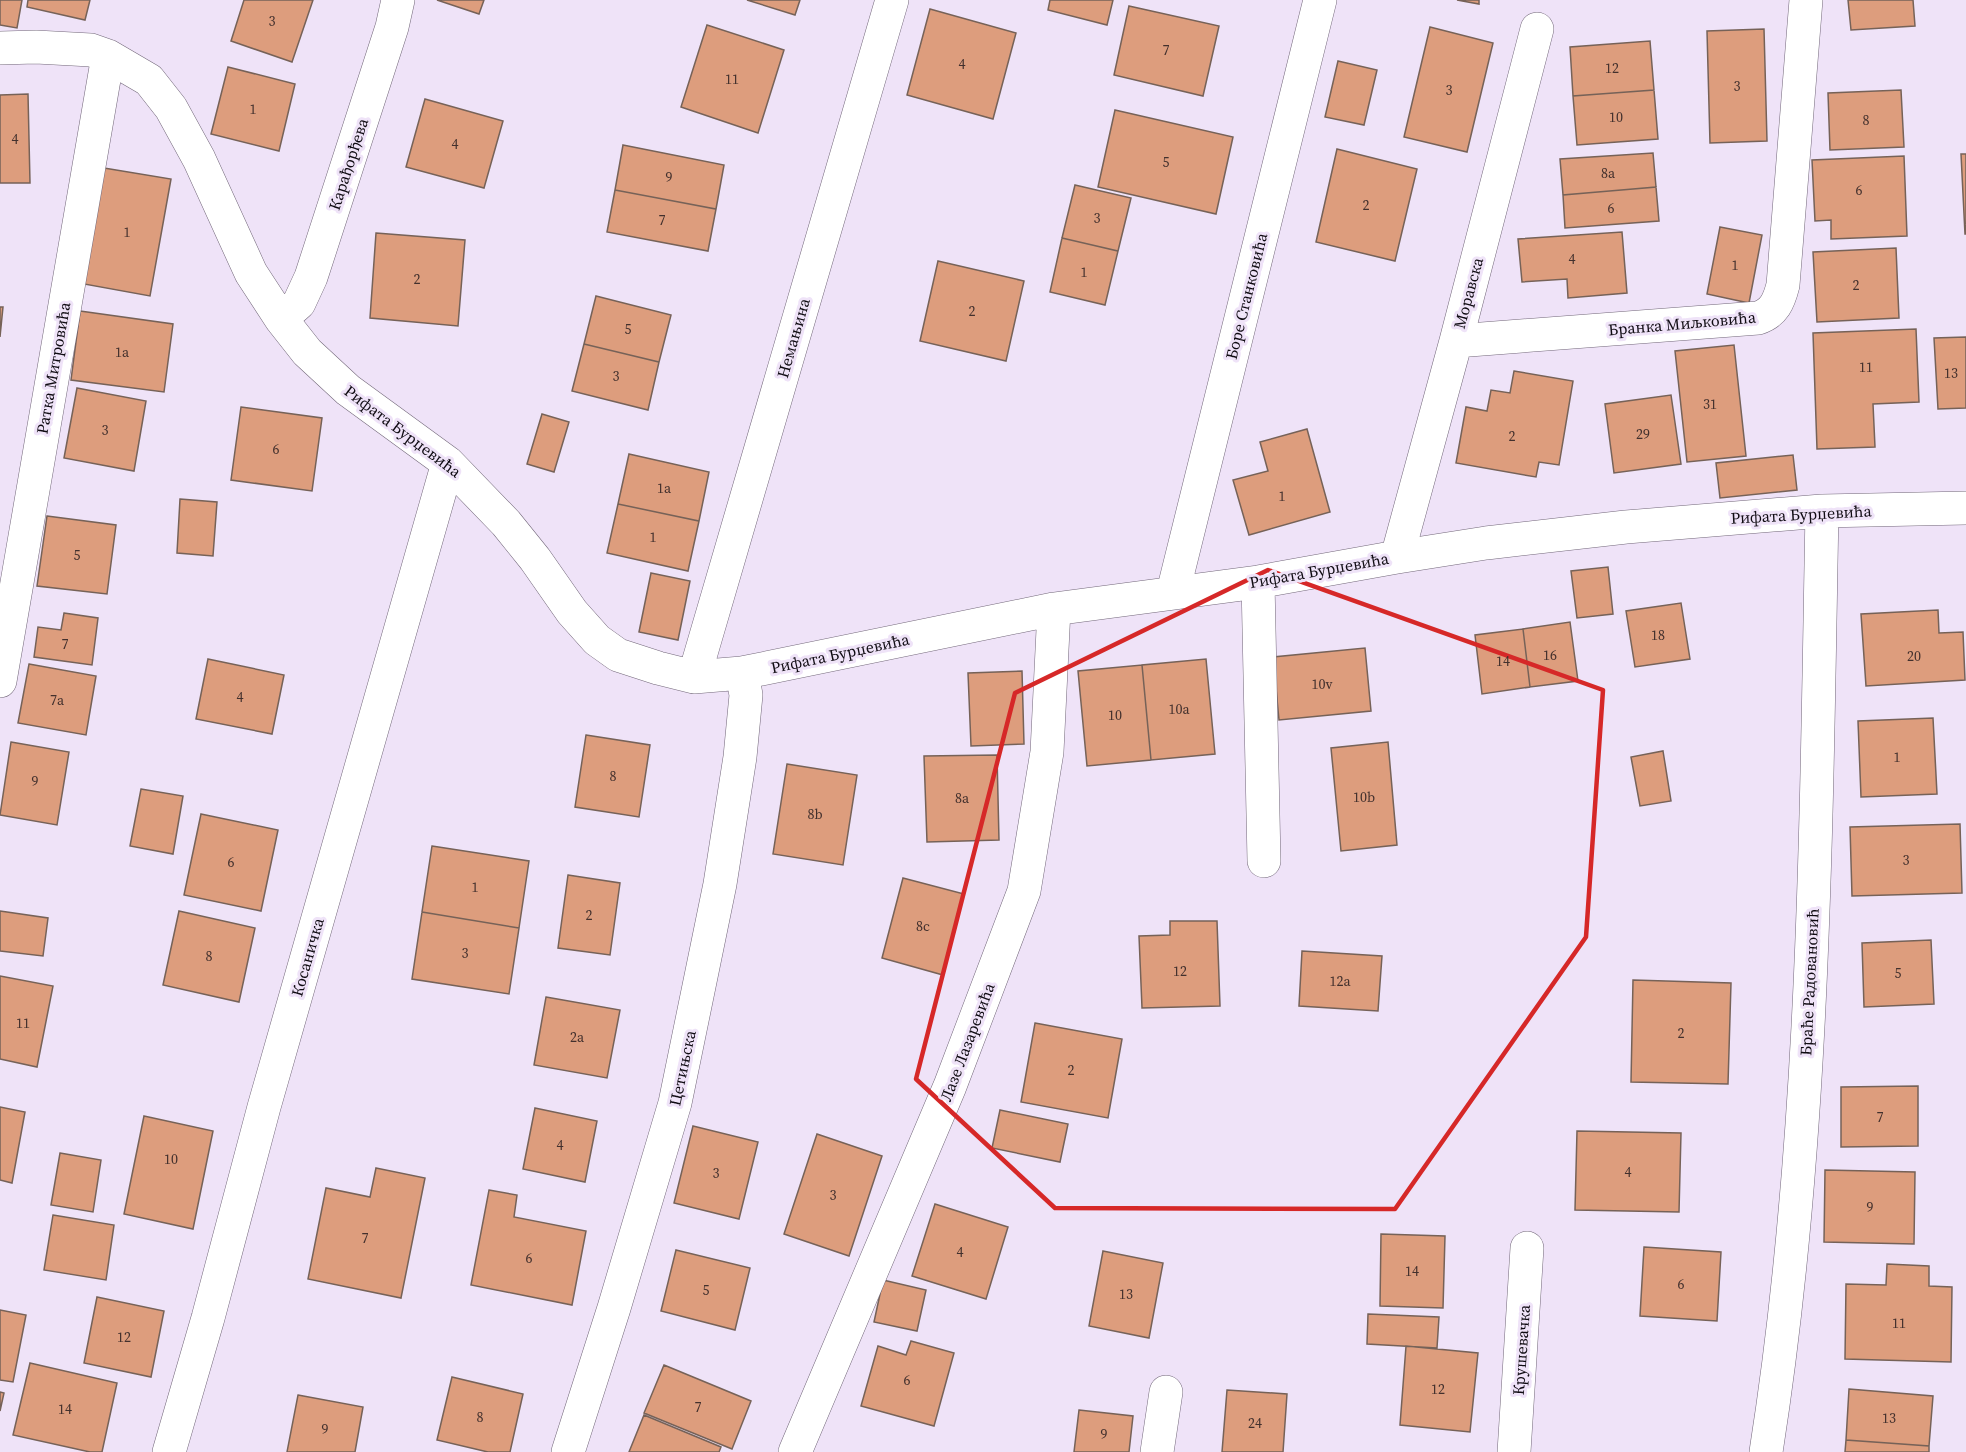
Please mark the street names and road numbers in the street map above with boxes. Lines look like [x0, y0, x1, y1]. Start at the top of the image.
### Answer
street label: Карађорђева [323, 115, 373, 213]
street label: Боре Станковића [1220, 230, 1273, 361]
street label: Моравска [1448, 254, 1488, 331]
street label: Немањина [771, 295, 815, 380]
street label: Ратка Митровића [31, 299, 76, 436]
street label: Бранка Миљковића [1607, 306, 1758, 340]
street label: Рифата Бурџевића [340, 380, 467, 483]
street label: Рифата Бурџевића [1730, 499, 1873, 529]
street label: Рифата Бурџевића [1248, 547, 1391, 593]
street label: Рифата Бурџевића [769, 627, 912, 678]
street label: Браће Радовановић [1794, 907, 1824, 1056]
street label: Косаничка [285, 914, 329, 999]
street label: Лазе Лазаревића [934, 979, 1000, 1104]
street label: Цетињска [663, 1027, 701, 1108]
street label: Крушевачка [1507, 1303, 1535, 1396]

